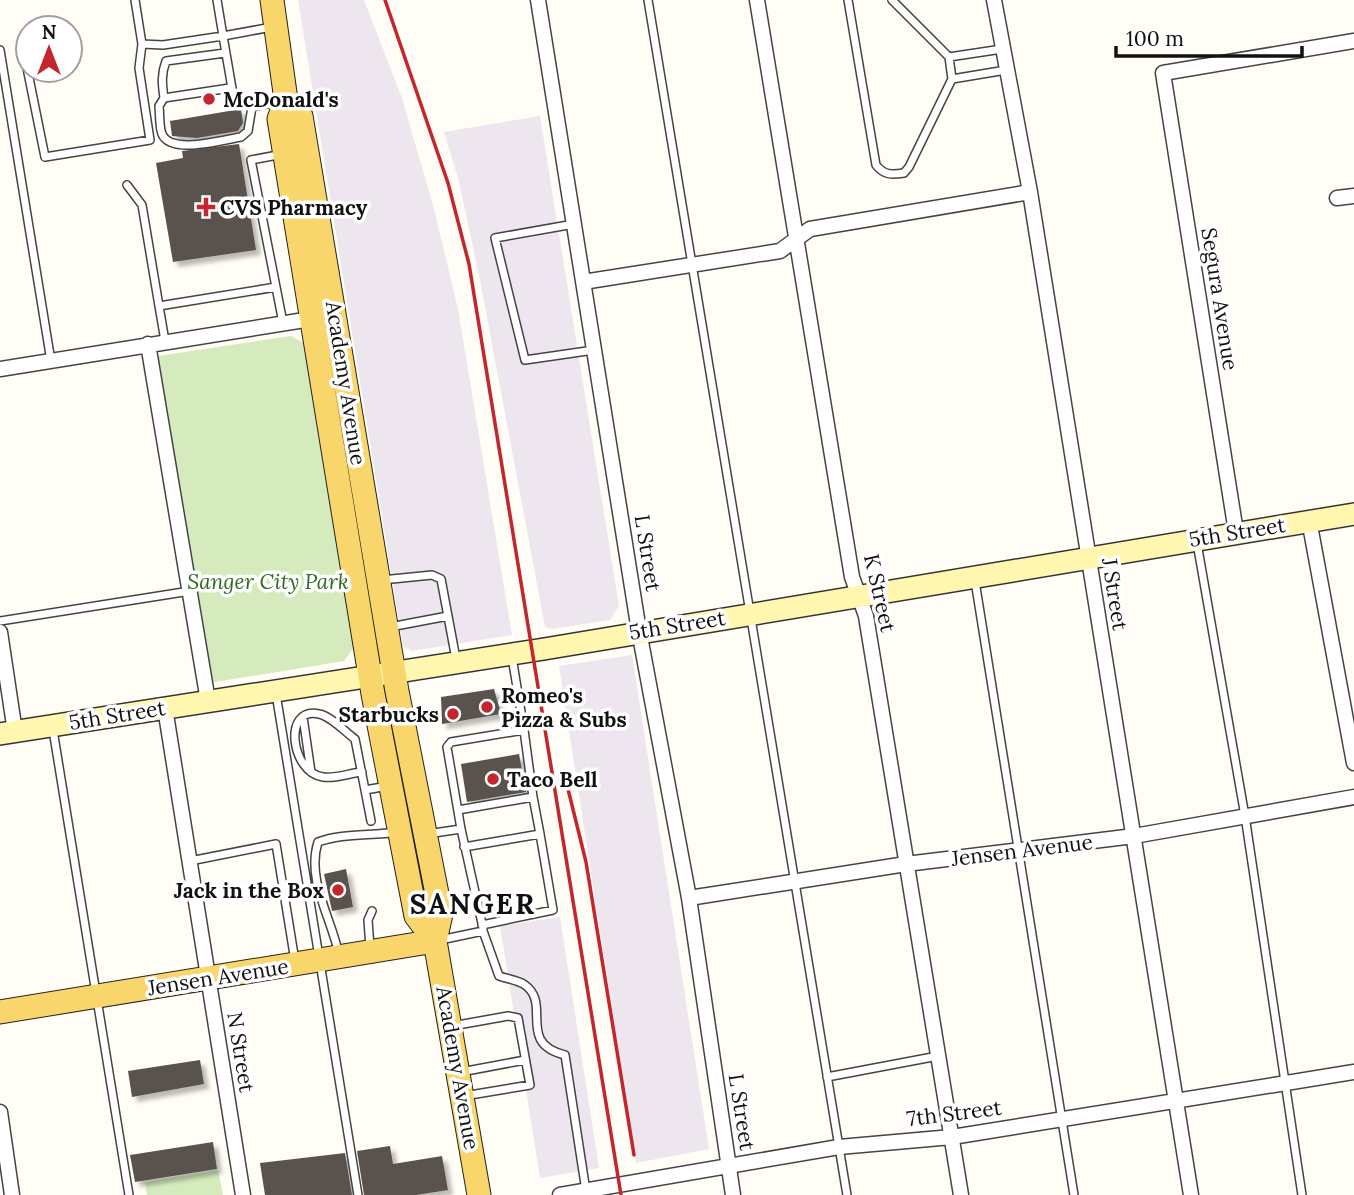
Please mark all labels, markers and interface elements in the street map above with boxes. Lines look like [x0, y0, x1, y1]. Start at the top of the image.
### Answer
north arrow [14, 14, 84, 84]
scale bar [1116, 14, 1302, 58]
text: N [42, 20, 57, 44]
text: 100 m [1126, 25, 1184, 52]
place label: McDonald's [223, 86, 339, 113]
marker: McDonald's [201, 91, 217, 107]
place label: CVS Pharmacy [220, 194, 368, 221]
marker: CVS Pharmacy [198, 199, 214, 215]
street label: Segura Avenue [1195, 226, 1245, 372]
street label: Academy Avenue [320, 298, 372, 467]
street label: 5th Street [1187, 511, 1288, 553]
street label: L Street [629, 513, 668, 594]
street label: K Street [858, 551, 902, 636]
street label: J Street [1096, 555, 1134, 633]
park label: Sanger City Park [187, 568, 349, 595]
street label: 5th Street [627, 604, 728, 646]
place label: Romeo's Pizza & Subs [501, 682, 627, 733]
street label: 5th Street [67, 694, 168, 736]
marker: Romeo's Pizza & Subs [479, 699, 495, 715]
place label: Starbucks [338, 701, 439, 728]
marker: Starbucks [445, 706, 461, 722]
place label: Taco Bell [507, 766, 598, 793]
marker: Taco Bell [485, 771, 501, 787]
street label: Jensen Avenue [949, 828, 1094, 872]
place label: Jack in the Box [174, 877, 324, 904]
marker: Jack in the Box [330, 882, 346, 898]
district label: SANGER [410, 886, 536, 922]
street label: Jensen Avenue [145, 953, 290, 1002]
street label: Academy Avenue [430, 983, 486, 1152]
street label: N Street [221, 1010, 261, 1095]
street label: L Street [723, 1072, 762, 1153]
street label: 7th Street [905, 1094, 1004, 1132]

